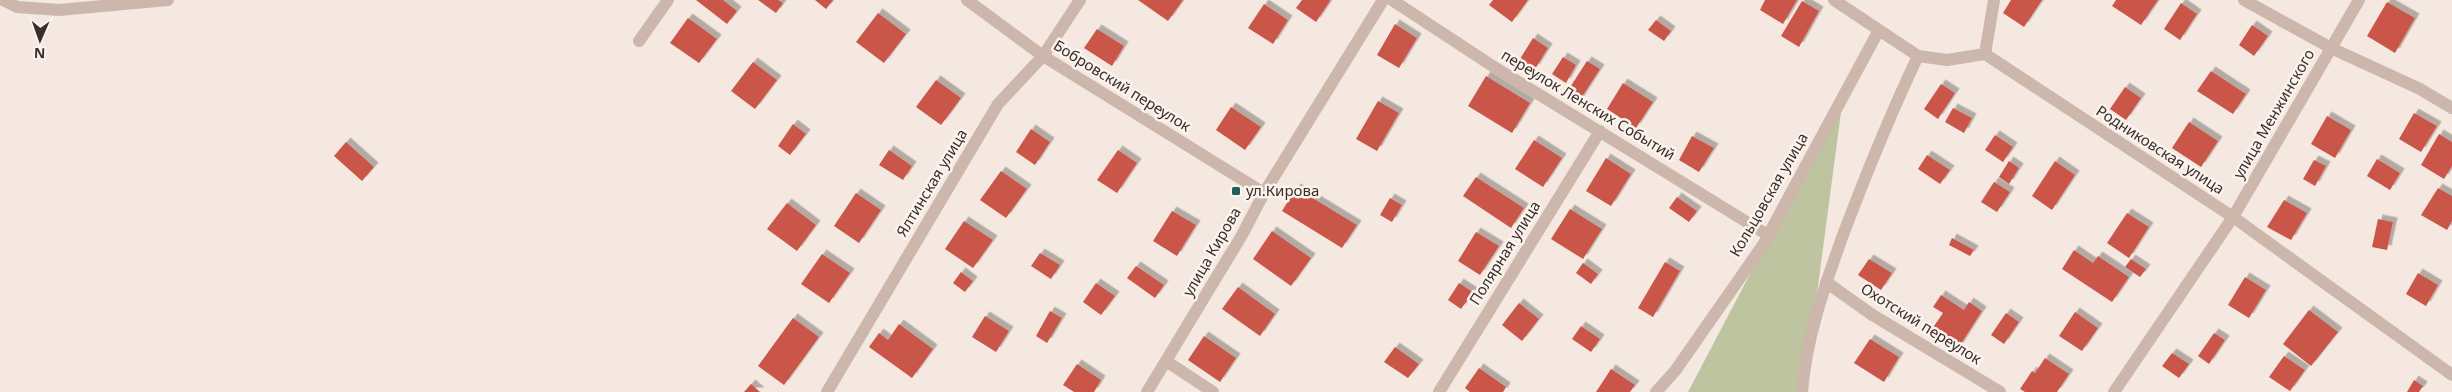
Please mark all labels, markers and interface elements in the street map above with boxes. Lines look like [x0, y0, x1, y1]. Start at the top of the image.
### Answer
north arrow [15, 15, 65, 65]
street label: Бобровский переулок [1050, 35, 1195, 136]
text: N [34, 44, 46, 63]
street label: переулок Ленских Событий [1498, 44, 1679, 164]
street label: улица Менжинского [2228, 45, 2319, 182]
street label: Родниковская улица [2093, 100, 2228, 198]
street label: Ялтинская улица [891, 125, 971, 240]
street label: Кольцовская улица [1724, 129, 1812, 260]
place label: ул.Кирова [1246, 180, 1319, 200]
marker: ул.Кирова [1230, 185, 1242, 197]
street label: Полярная улица [1464, 197, 1544, 308]
street label: улица Кирова [1177, 203, 1245, 300]
street label: Охотский переулок [1857, 278, 1986, 368]

